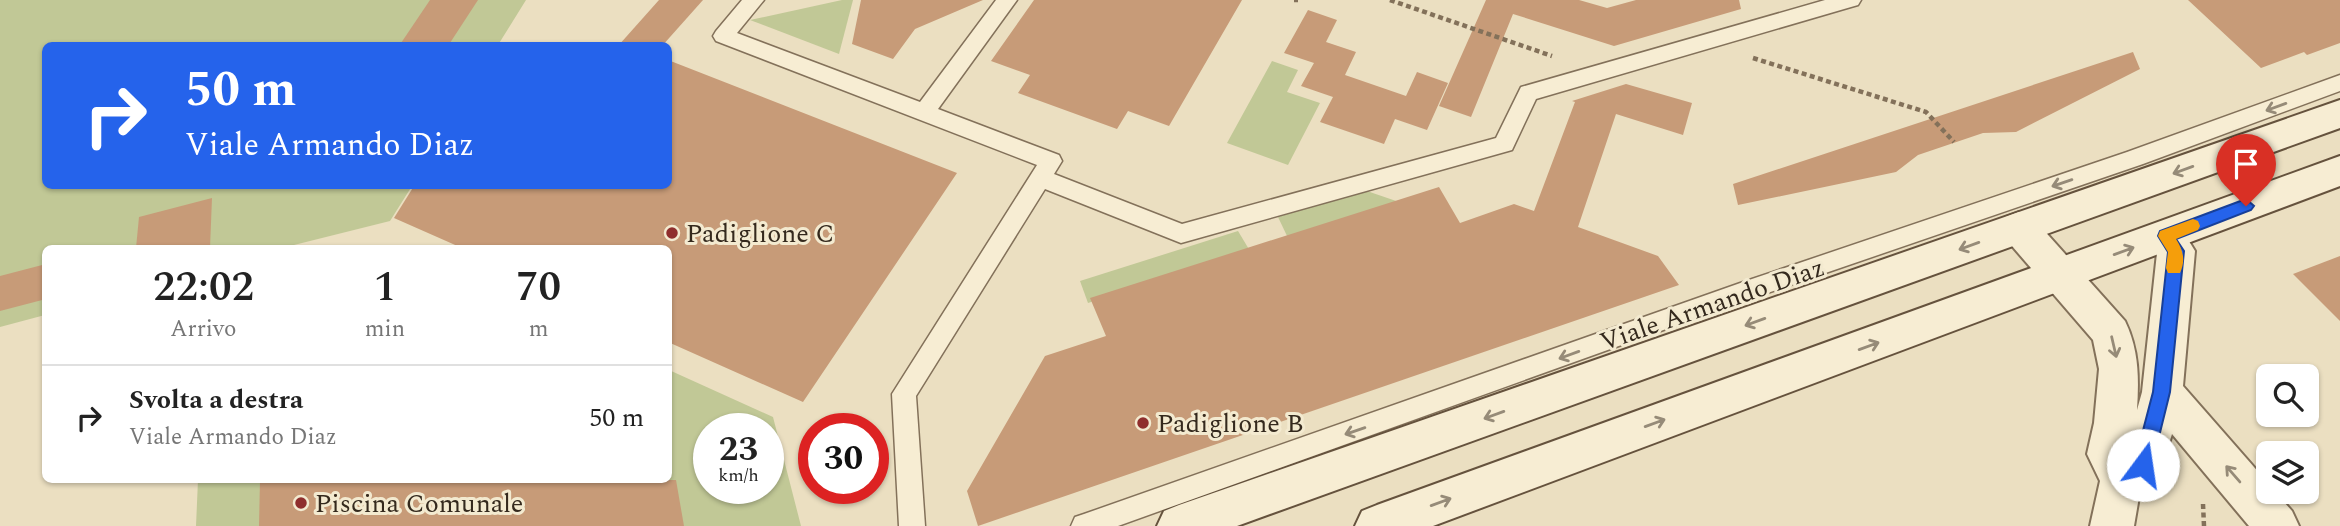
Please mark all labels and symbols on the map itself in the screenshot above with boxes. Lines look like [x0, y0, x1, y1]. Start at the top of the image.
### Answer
one-way arrow [2265, 102, 2287, 114]
pin [2216, 134, 2276, 206]
one-way arrow [2173, 165, 2195, 177]
one-way arrow [2051, 178, 2073, 190]
place label: Padiglione C [686, 214, 834, 254]
marker: Padiglione C [664, 225, 680, 241]
one-way arrow [1958, 240, 1980, 253]
one-way arrow [2113, 244, 2135, 256]
street label: Viale Armando Diaz [1595, 248, 1830, 362]
one-way arrow [1744, 317, 1766, 329]
one-way arrow [2108, 335, 2122, 358]
one-way arrow [1857, 339, 1879, 352]
one-way arrow [1559, 349, 1581, 362]
place label: Padiglione B [1157, 404, 1304, 444]
one-way arrow [1484, 410, 1506, 422]
speed limit sign: 30 [798, 413, 889, 504]
marker: Padiglione B [1135, 415, 1151, 431]
one-way arrow [1643, 416, 1665, 428]
one-way arrow [1344, 425, 1366, 438]
position arrow [2106, 428, 2180, 502]
one-way arrow [2225, 466, 2241, 484]
place label: Piscina Comunale [315, 484, 523, 524]
marker: Piscina Comunale [293, 495, 309, 511]
one-way arrow [1430, 495, 1452, 507]

